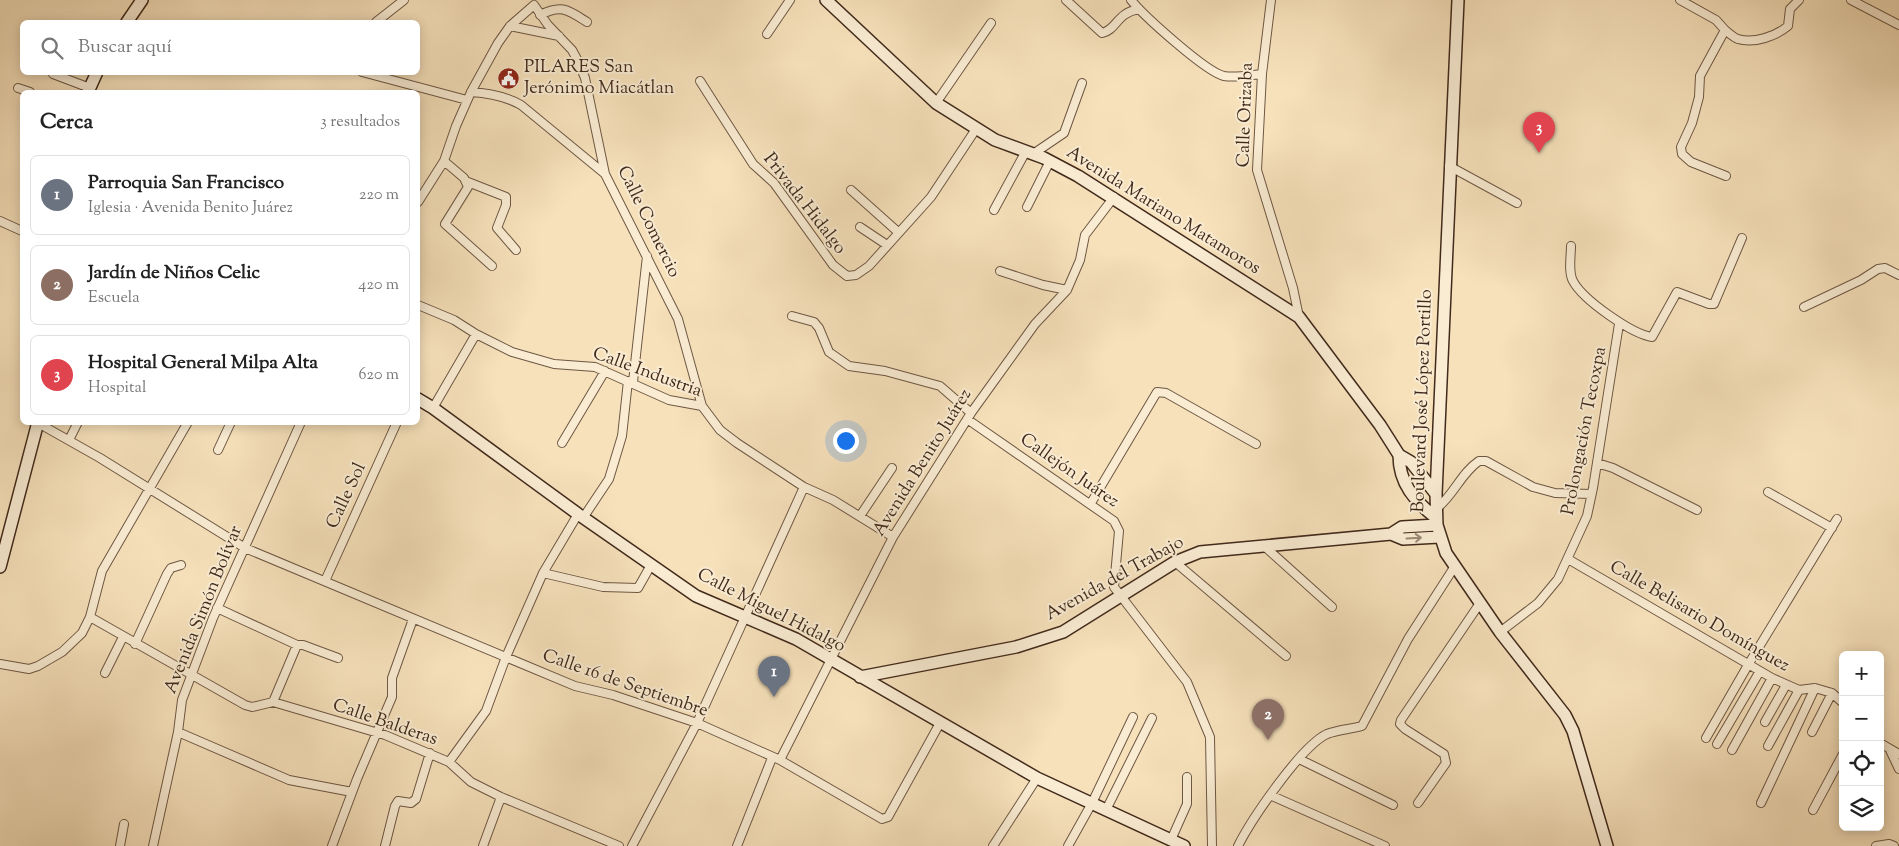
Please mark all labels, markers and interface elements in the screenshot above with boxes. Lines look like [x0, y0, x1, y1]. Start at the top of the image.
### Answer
search box [20, 20, 420, 75]
icon: search [38, 34, 66, 62]
text: Buscar aquí [78, 34, 172, 61]
place label: PILARES San Jerónimo Miacátlan [523, 55, 675, 102]
street label: Calle Orizaba [1231, 62, 1261, 168]
public building icon: PILARES San Jerónimo Miacátlan [496, 66, 520, 90]
text: Cerca [40, 108, 93, 138]
text: 3 resultados [320, 111, 400, 134]
pin: 3 [1523, 112, 1555, 153]
street label: Avenida Mariano Matamoros [1061, 140, 1265, 282]
street label: Privada Hidalgo [756, 148, 852, 260]
street label: Calle Comercio [610, 162, 686, 282]
text: Parroquia San Francisco [88, 170, 284, 197]
text: 1 [54, 184, 60, 207]
text: 220 m [359, 184, 399, 207]
text: Iglesia · Avenida Benito Juárez [88, 197, 293, 220]
text: Jardín de Niños Celic [88, 260, 260, 287]
text: 2 [53, 274, 61, 297]
text: 420 m [358, 274, 399, 297]
text: Escuela [88, 287, 140, 310]
street label: Boulevard José López Portillo [1406, 289, 1440, 513]
street label: Calle Industria [589, 341, 705, 405]
street label: Prolongación Tecoxpa [1556, 345, 1614, 517]
text: Hospital General Milpa Alta [88, 350, 318, 377]
text: 3 [54, 364, 60, 387]
text: 620 m [359, 364, 399, 387]
text: Hospital [88, 377, 146, 400]
street label: Avenida Benito Juárez [867, 384, 979, 542]
street label: Callejón Juárez [1014, 427, 1124, 515]
your location [833, 428, 859, 454]
street label: Calle Sol [320, 459, 374, 533]
street label: Avenida Simón Bolívar [158, 522, 250, 698]
street label: Avenida del Trabajo [1041, 530, 1189, 628]
one-way arrow [1406, 534, 1422, 543]
street label: Calle Belisario Domínguez [1604, 555, 1794, 679]
street label: Calle Miguel Hidalgo [692, 562, 850, 660]
street label: Calle 16 de Septiembre [539, 643, 711, 725]
map controls [1839, 651, 1884, 831]
button: + [1839, 651, 1884, 696]
pin: 1 [758, 656, 790, 697]
street label: Calle Balderas [329, 693, 441, 753]
button: − [1839, 696, 1884, 741]
pin: 2 [1252, 699, 1284, 740]
button: locate [1839, 741, 1884, 786]
button: layers [1839, 786, 1884, 831]

